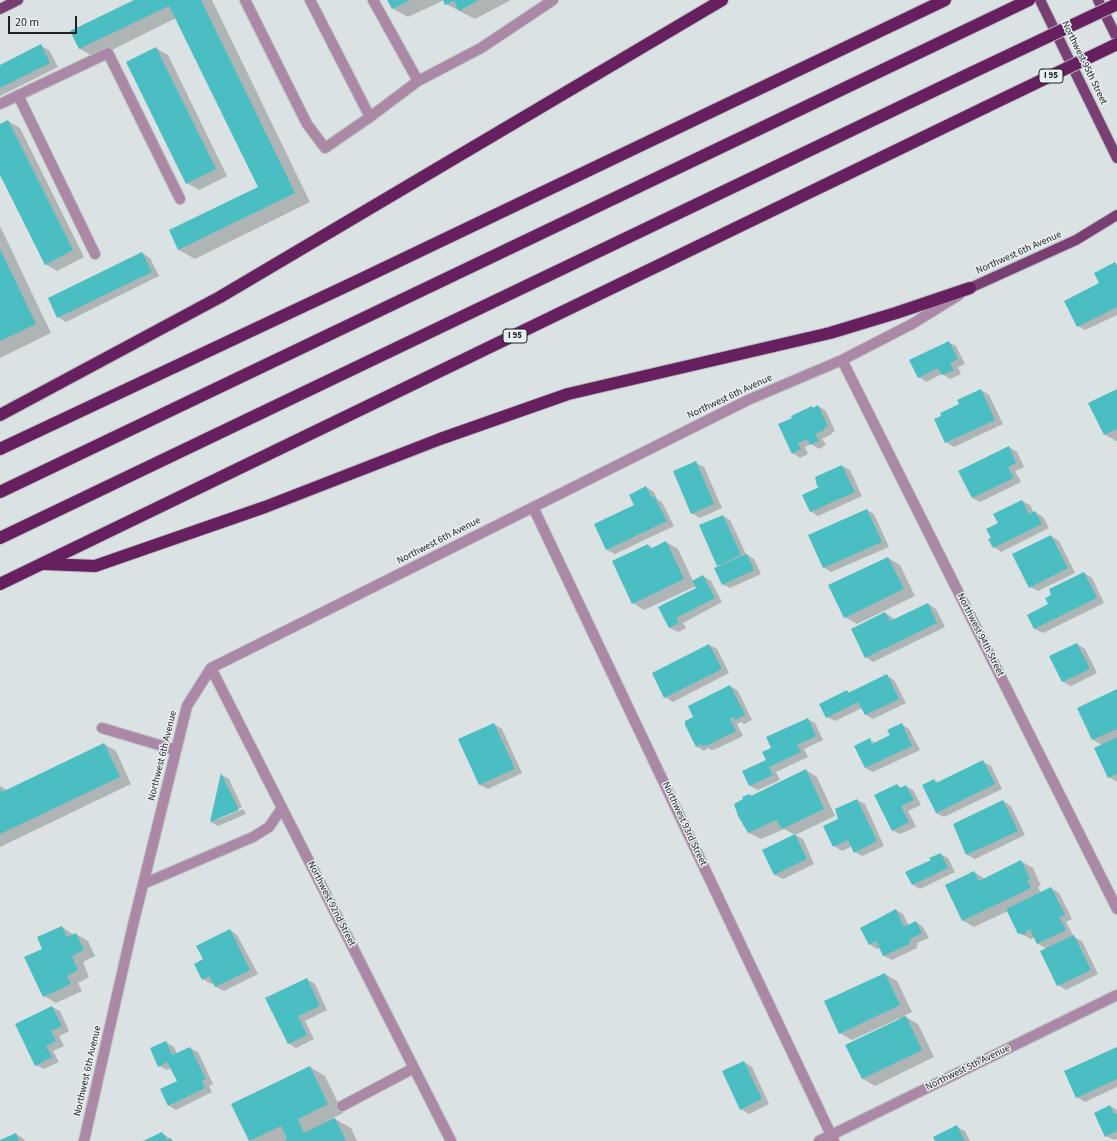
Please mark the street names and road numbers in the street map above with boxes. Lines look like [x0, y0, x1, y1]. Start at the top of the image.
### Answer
street label: Northwest 95th Street [1059, 19, 1109, 107]
road number: I 95 [1039, 69, 1063, 83]
street label: Northwest 6th Avenue [974, 229, 1064, 277]
road number: I 95 [503, 329, 527, 343]
street label: Northwest 6th Avenue [686, 372, 774, 422]
street label: Northwest 6th Avenue [395, 515, 483, 567]
street label: Northwest 94th Street [954, 592, 1006, 678]
street label: Northwest 6th Avenue [146, 710, 180, 802]
street label: Northwest 93rd Street [659, 780, 709, 868]
street label: Northwest 92nd Street [304, 860, 358, 948]
street label: Northwest 6th Avenue [72, 1025, 104, 1117]
street label: Northwest 5th Avenue [924, 1042, 1012, 1094]

